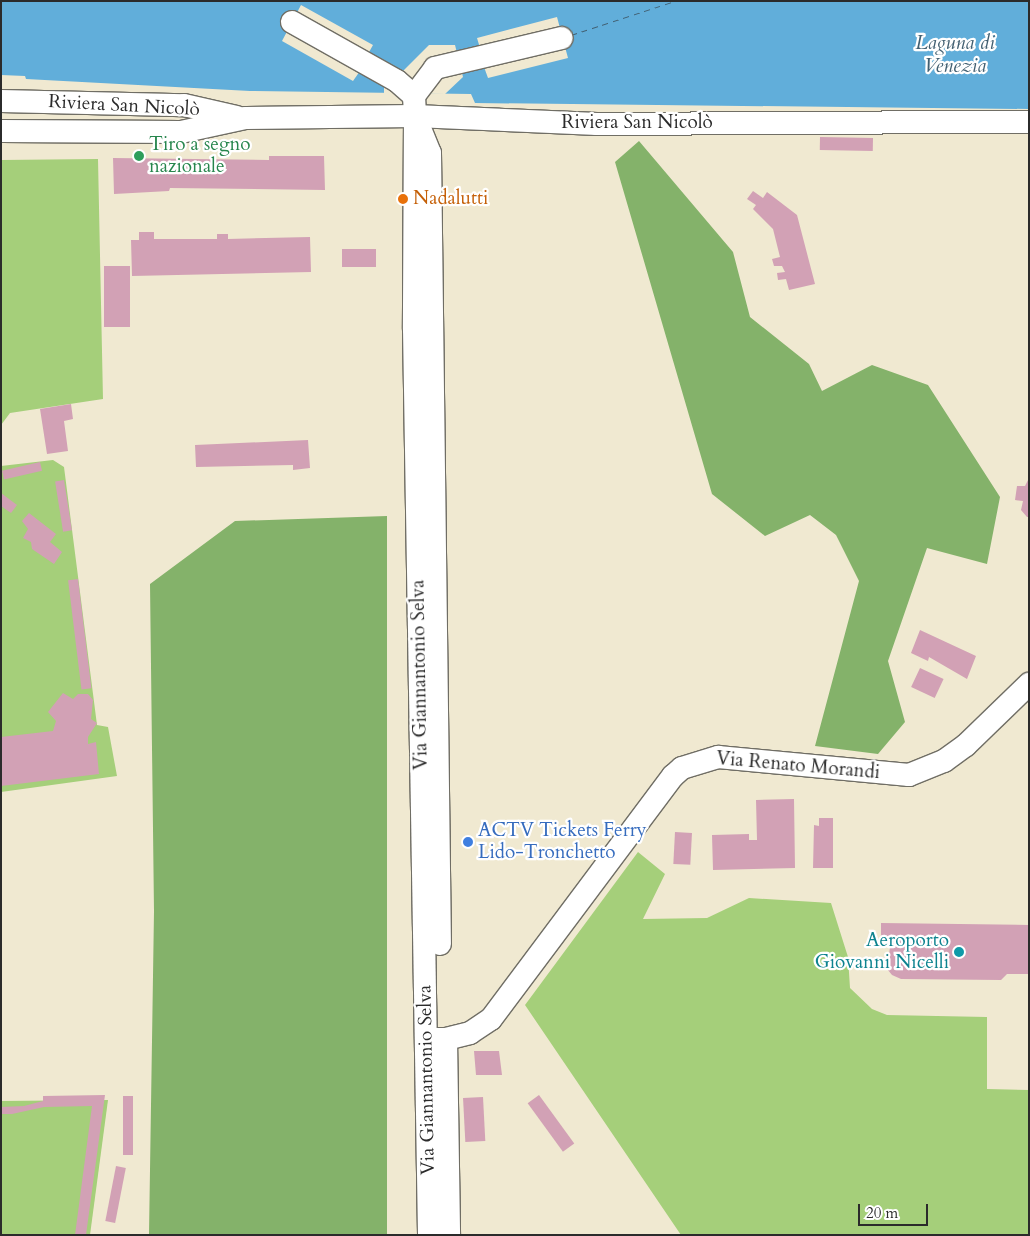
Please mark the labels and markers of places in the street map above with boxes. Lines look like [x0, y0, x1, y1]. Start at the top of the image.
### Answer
place label: Tiro a segno nazionale [149, 134, 251, 178]
marker: Tiro a segno nazionale [133, 150, 145, 162]
place label: Nadalutti [413, 188, 488, 210]
marker: Nadalutti [397, 193, 409, 205]
place label: ACTV Tickets Ferry Lido-Tronchetto [478, 820, 647, 864]
marker: ACTV Tickets Ferry Lido-Tronchetto [462, 836, 474, 848]
place label: Aeroporto Giovanni Nicelli [815, 930, 949, 974]
marker: Aeroporto Giovanni Nicelli [953, 946, 965, 958]

